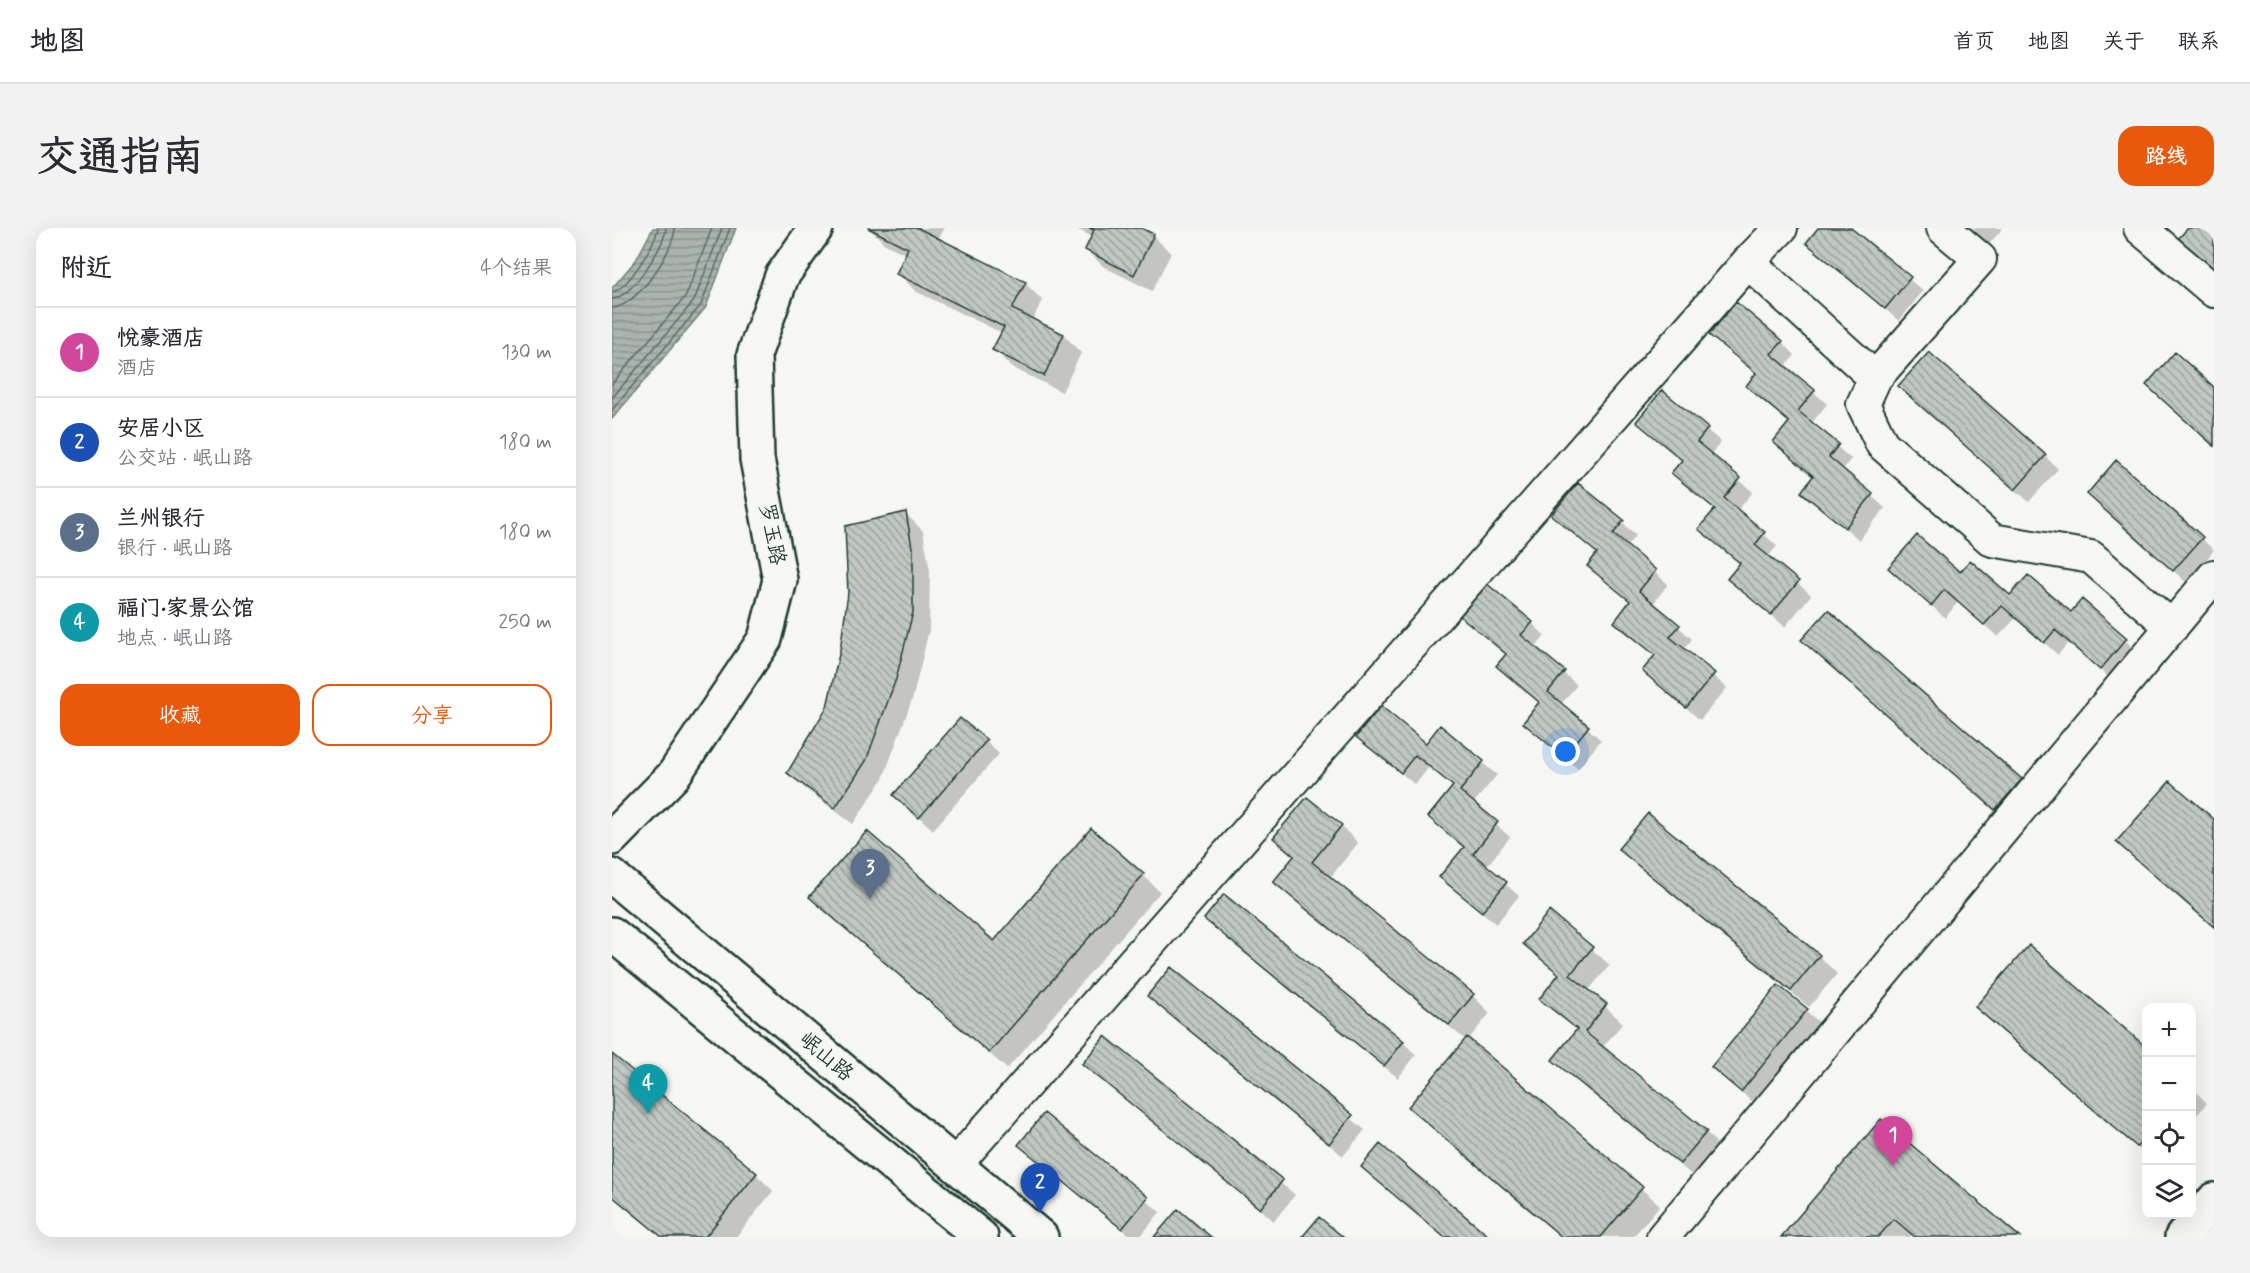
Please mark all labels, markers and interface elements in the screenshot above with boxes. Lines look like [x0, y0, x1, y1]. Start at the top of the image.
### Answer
text: 地图 [30, 24, 86, 61]
text: 首页 [1953, 28, 1995, 56]
text: 地图 [2028, 28, 2070, 56]
text: 关于 [2103, 28, 2145, 56]
text: 联系 [2178, 28, 2220, 56]
button: 路线 [2118, 126, 2214, 186]
text: 交通指南 [36, 131, 204, 186]
text: 附近 [60, 252, 112, 286]
text: 4个结果 [480, 255, 552, 282]
text: 悦豪酒店 [117, 325, 205, 353]
text: 1 [75, 339, 84, 366]
text: 130 m [501, 339, 552, 366]
text: 酒店 [117, 355, 157, 382]
text: 安居小区 [117, 415, 205, 443]
text: 2 [75, 429, 84, 456]
text: 180 m [499, 429, 552, 456]
text: 公交站 · 岷山路 [117, 445, 252, 472]
street label: 罗玉路 [752, 500, 792, 568]
text: 兰州银行 [117, 505, 205, 533]
text: 3 [75, 519, 84, 546]
text: 180 m [499, 519, 552, 546]
text: 银行 · 岷山路 [117, 535, 232, 562]
text: 福门·家景公馆 [117, 595, 254, 623]
text: 4 [74, 609, 85, 636]
text: 250 m [498, 609, 552, 636]
text: 地点 · 岷山路 [117, 625, 232, 652]
button: 收藏 [60, 684, 300, 746]
button: 分享 [312, 684, 552, 746]
your location [1551, 737, 1580, 766]
pin: 3 [850, 850, 890, 899]
map controls [2142, 1003, 2196, 1219]
button: + [2142, 1003, 2196, 1057]
street label: 岷山路 [793, 1026, 859, 1088]
button: − [2142, 1057, 2196, 1111]
pin: 4 [628, 1064, 668, 1114]
button: locate [2142, 1111, 2196, 1165]
pin: 1 [1874, 1116, 1912, 1166]
pin: 2 [1020, 1164, 1060, 1213]
button: layers [2142, 1165, 2196, 1219]

